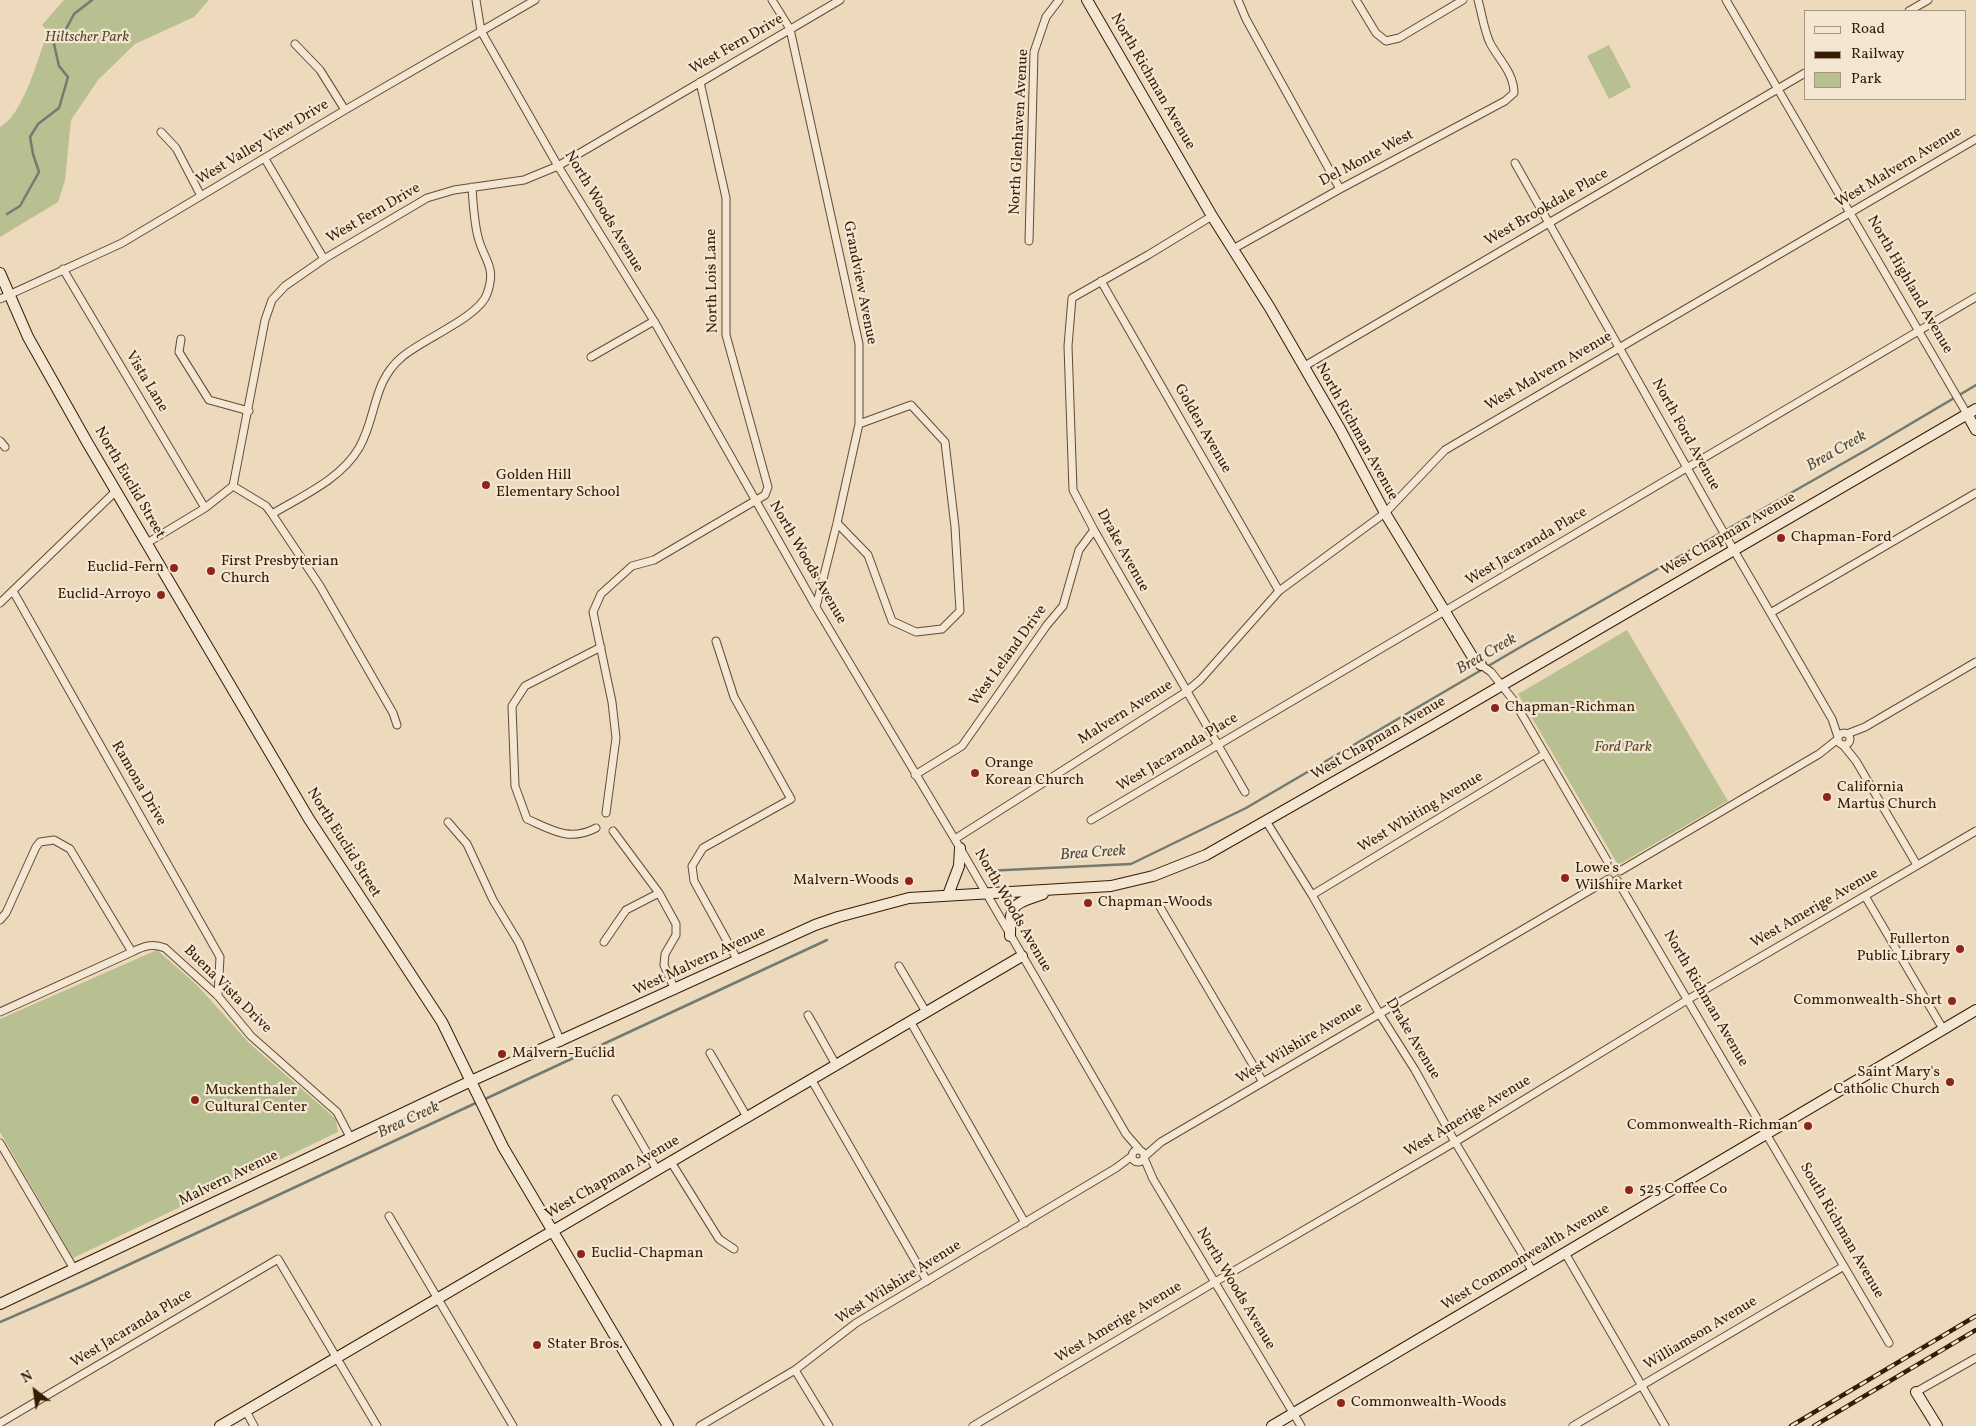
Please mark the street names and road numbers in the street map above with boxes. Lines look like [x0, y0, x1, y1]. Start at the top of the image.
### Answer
street label: West Fern Drive [687, 11, 787, 79]
street label: North Richman Avenue [1106, 11, 1198, 153]
street label: North Glenhaven Avenue [1007, 49, 1033, 215]
street label: West Valley View Drive [193, 96, 333, 190]
street label: West Malvern Avenue [1833, 123, 1965, 213]
street label: Del Monte West [1317, 127, 1417, 191]
street label: North Woods Avenue [559, 148, 647, 276]
street label: West Brookdale Place [1482, 165, 1612, 251]
street label: West Fern Drive [324, 180, 424, 248]
street label: North Highland Avenue [1862, 213, 1956, 357]
street label: Grandview Avenue [838, 220, 880, 346]
street label: North Lois Lane [703, 228, 723, 334]
street label: West Malvern Avenue [1482, 328, 1616, 416]
street label: Vista Lane [121, 348, 171, 416]
street label: North Richman Avenue [1311, 360, 1401, 504]
street label: North Ford Avenue [1647, 376, 1723, 494]
street label: Golden Avenue [1169, 381, 1235, 477]
street label: North Euclid Street [90, 424, 168, 542]
street label: West Chapman Avenue [1659, 489, 1799, 581]
street label: North Woods Avenue [764, 498, 850, 628]
street label: West Jacaranda Place [1463, 504, 1591, 590]
street label: Drake Avenue [1092, 506, 1152, 596]
street label: West Leland Drive [966, 602, 1052, 710]
street label: Malvern Avenue [1075, 677, 1177, 749]
street label: West Chapman Avenue [1309, 693, 1449, 785]
street label: West Jacaranda Place [1114, 710, 1242, 796]
street label: Ramona Drive [106, 738, 170, 830]
street label: West Whiting Avenue [1355, 769, 1487, 857]
street label: North Euclid Street [302, 785, 384, 901]
street label: North Woods Avenue [969, 846, 1055, 976]
street label: West Amerige Avenue [1748, 865, 1882, 953]
street label: West Malvern Avenue [631, 923, 769, 1001]
street label: North Richman Avenue [1659, 928, 1751, 1070]
street label: Buena Vista Drive [179, 942, 275, 1038]
street label: Drake Avenue [1381, 995, 1443, 1083]
street label: West Wilshire Avenue [1233, 999, 1367, 1089]
street label: West Amerige Avenue [1402, 1072, 1534, 1162]
street label: West Chapman Avenue [543, 1132, 683, 1224]
street label: Malvern Avenue [176, 1147, 282, 1211]
street label: South Richman Avenue [1795, 1160, 1887, 1302]
street label: West Commonwealth Avenue [1439, 1201, 1613, 1315]
street label: North Woods Avenue [1191, 1225, 1279, 1353]
street label: West Wilshire Avenue [833, 1237, 965, 1329]
street label: West Amerige Avenue [1053, 1278, 1185, 1368]
street label: West Jacaranda Place [68, 1286, 196, 1372]
street label: Williamson Avenue [1641, 1293, 1761, 1375]

